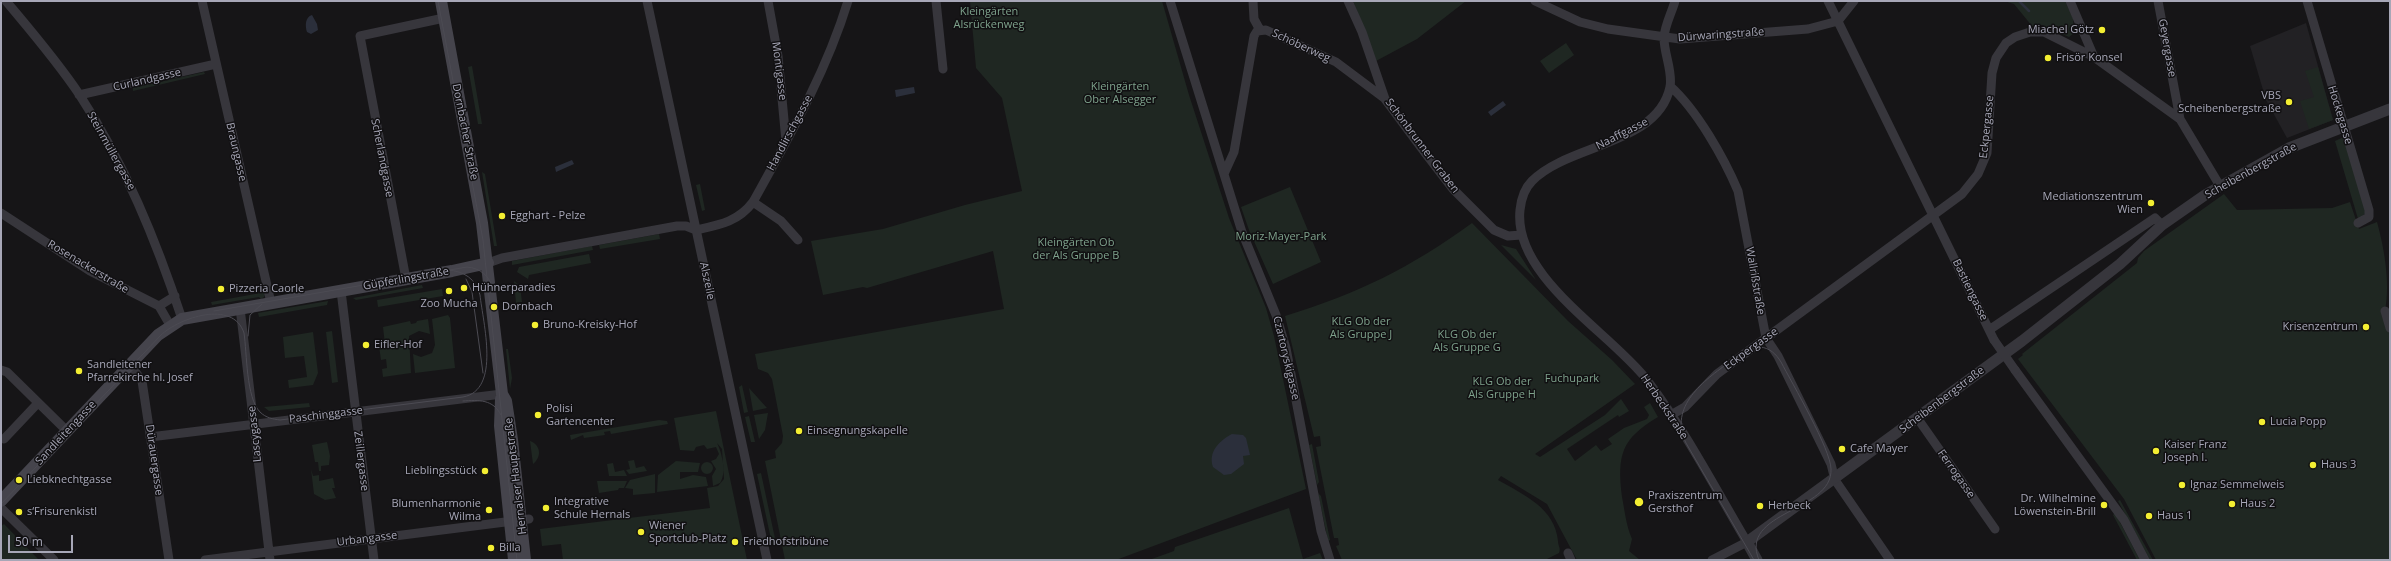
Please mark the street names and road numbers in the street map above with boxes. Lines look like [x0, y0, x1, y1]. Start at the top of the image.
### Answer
street label: Geyergasse [2155, 18, 2179, 78]
street label: Dürwaringstraße [1677, 25, 1765, 45]
street label: Schöberweg [1270, 27, 1332, 65]
street label: Montigasse [769, 41, 789, 101]
street label: Curlandgasse [112, 66, 182, 94]
street label: Dornbacher Straße [449, 83, 481, 181]
street label: Hockegasse [2325, 84, 2355, 146]
street label: Handlirschgasse [765, 93, 815, 173]
street label: Eckpergasse [1977, 95, 1997, 159]
street label: Schönbrunner Graben [1382, 96, 1462, 196]
street label: Steinmüllergasse [84, 110, 138, 192]
street label: Naaffgasse [1594, 115, 1650, 153]
street label: Scherlandgasse [368, 118, 396, 198]
street label: Braungasse [223, 121, 249, 183]
street label: Scheibenbergstraße [2203, 140, 2299, 202]
street label: Rosenackerstraße [45, 238, 131, 296]
street label: Wallrißstraße [1743, 246, 1767, 316]
street label: Bastiengasse [1949, 257, 1991, 323]
street label: Alszeile [697, 261, 717, 301]
street label: Güpferlingstraße [362, 265, 450, 293]
street label: Czartoryskigasse [1270, 315, 1302, 401]
street label: Eckpergasse [1722, 325, 1780, 373]
street label: Scheibenbergstraße [1897, 364, 1987, 436]
street label: Herbeckstraße [1637, 372, 1691, 442]
street label: Sandleitengasse [33, 398, 99, 468]
street label: Paschinggasse [288, 404, 364, 426]
street label: Lascygasse [245, 405, 265, 463]
street label: Hernalser Hauptstraße [502, 417, 530, 535]
street label: Dürauergasse [142, 424, 166, 496]
street label: Zeillergasse [351, 430, 371, 492]
street label: Ferrogasse [1934, 447, 1978, 501]
street label: Urbangasse [336, 529, 398, 549]

